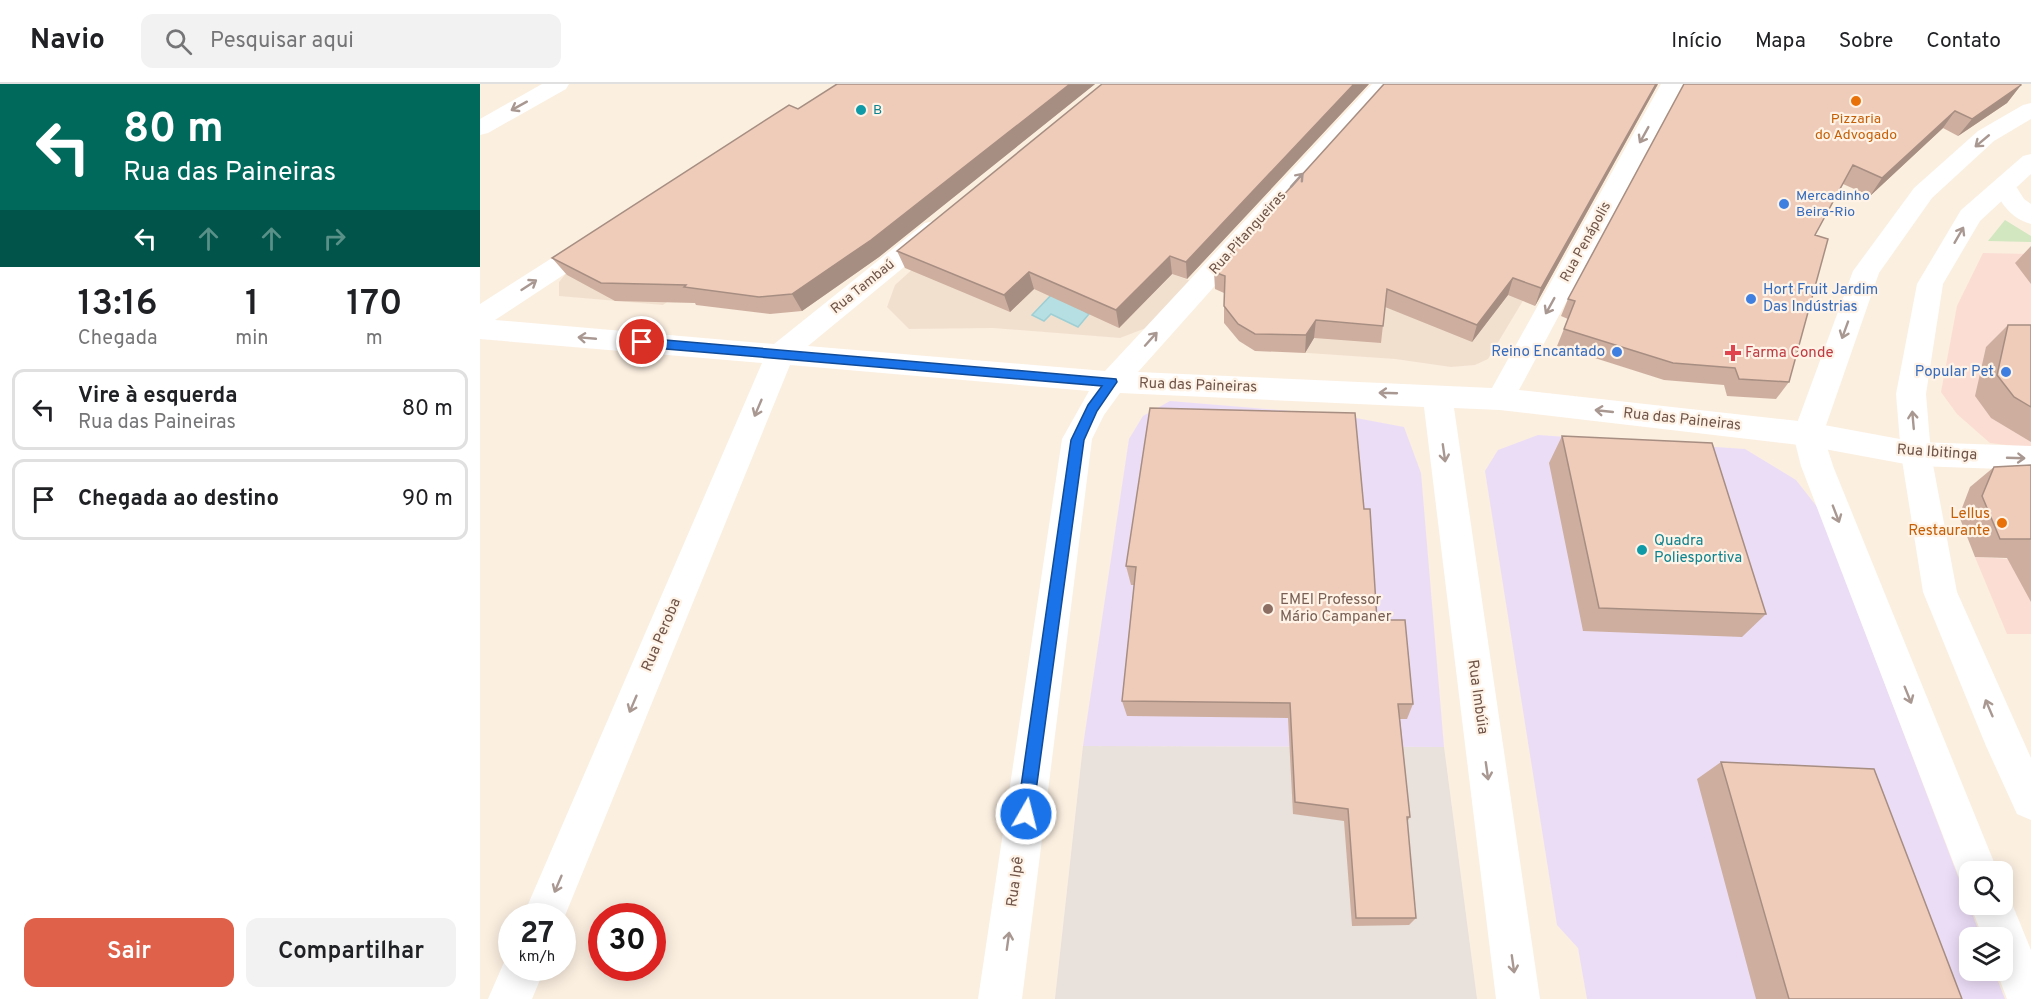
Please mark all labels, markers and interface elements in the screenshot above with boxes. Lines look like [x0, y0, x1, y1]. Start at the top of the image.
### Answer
search box [141, 14, 561, 68]
text: Navio [30, 23, 105, 59]
icon: search [162, 25, 195, 58]
text: Pesquisar aqui [210, 28, 354, 55]
text: Início [1671, 28, 1722, 55]
text: Mapa [1755, 28, 1806, 55]
text: Sobre [1839, 28, 1893, 55]
text: Contato [1926, 28, 2001, 55]
marker: Pizzaria do Advogado [1849, 94, 1863, 108]
one-way arrow [511, 100, 528, 112]
place label: B [873, 102, 882, 119]
marker: B [854, 103, 868, 117]
text: 80 m [123, 104, 224, 157]
icon: left [24, 108, 102, 186]
place label: Pizzaria do Advogado [1815, 111, 1897, 144]
one-way arrow [1638, 126, 1649, 144]
one-way arrow [1974, 135, 1990, 148]
text: Rua das Paineiras [123, 156, 336, 190]
one-way arrow [1290, 172, 1304, 187]
street label: Rua Pitangueiras [1206, 188, 1290, 278]
place label: Mercadinho Beira-Rio [1796, 188, 1870, 221]
marker: Mercadinho Beira-Rio [1777, 197, 1791, 211]
street label: Rua Penápolis [1557, 199, 1615, 285]
icon: left [129, 222, 162, 255]
icon: ahead [192, 222, 225, 255]
icon: ahead [255, 222, 288, 255]
icon: right [318, 222, 351, 255]
one-way arrow [1953, 227, 1965, 244]
street label: Rua Tambaú [828, 256, 898, 318]
one-way arrow [520, 278, 537, 290]
place label: Hort Fruit Jardim Das Indústrias [1763, 281, 1878, 317]
text: 13:16 [78, 282, 158, 328]
text: 1 [245, 282, 259, 328]
text: 170 [346, 282, 402, 328]
marker: Hort Fruit Jardim Das Indústrias [1744, 292, 1758, 306]
one-way arrow [1544, 298, 1556, 315]
pin [616, 316, 667, 367]
one-way arrow [1839, 320, 1850, 339]
icon: arrive [625, 325, 658, 358]
text: Chegada [78, 326, 157, 352]
text: min [235, 326, 269, 352]
text: m [366, 326, 383, 352]
one-way arrow [577, 332, 597, 343]
one-way arrow [1144, 332, 1158, 347]
place label: Reino Encantado [1491, 343, 1605, 362]
place label: Farma Conde [1745, 344, 1834, 363]
marker: Reino Encantado [1610, 345, 1624, 359]
marker: Farma Conde [1726, 346, 1740, 360]
place label: Popular Pet [1915, 363, 1994, 382]
marker: Popular Pet [1999, 365, 2013, 379]
street label: Rua das Paineiras [1138, 374, 1258, 398]
text: Vire à esquerda [78, 383, 237, 410]
one-way arrow [1379, 388, 1399, 399]
icon: left [27, 393, 60, 426]
text: 80 m [402, 396, 453, 423]
one-way arrow [752, 399, 763, 417]
street label: Rua das Paineiras [1622, 404, 1742, 436]
one-way arrow [1594, 405, 1614, 416]
text: Rua das Paineiras [78, 410, 236, 436]
one-way arrow [1907, 411, 1918, 431]
street label: Rua Ibitinga [1896, 441, 1978, 465]
one-way arrow [1439, 443, 1450, 462]
one-way arrow [2005, 452, 2025, 463]
icon: arrive [27, 483, 60, 516]
text: Chegada ao destino [78, 486, 279, 513]
text: 90 m [402, 486, 453, 513]
one-way arrow [1831, 504, 1842, 522]
place label: Lellus Restaurante [1908, 505, 1990, 541]
marker: Lellus Restaurante [1995, 516, 2009, 530]
place label: Quadra Poliesportiva [1654, 532, 1742, 568]
marker: Quadra Poliesportiva [1635, 543, 1649, 557]
place label: EMEI Professor Mário Campaner [1280, 591, 1392, 627]
street label: Rua Peroba [638, 595, 686, 675]
marker: EMEI Professor Mário Campaner [1261, 602, 1275, 616]
street label: Rua Imbúia [1462, 658, 1492, 736]
one-way arrow [1903, 685, 1914, 704]
one-way arrow [627, 694, 638, 713]
one-way arrow [1983, 700, 1994, 718]
one-way arrow [1482, 761, 1493, 781]
position arrow [994, 782, 1058, 846]
street label: Rua Ipê [1003, 856, 1029, 908]
map controls [1959, 861, 2013, 981]
button: search [1959, 861, 2013, 915]
one-way arrow [552, 874, 563, 893]
speed limit sign: 30 [588, 903, 666, 981]
text: 27 [520, 916, 554, 953]
button: Sair [24, 918, 234, 987]
button: Compartilhar [246, 918, 456, 987]
button: layers [1959, 927, 2013, 981]
one-way arrow [1003, 932, 1014, 951]
text: km/h [519, 948, 555, 967]
one-way arrow [1508, 954, 1519, 974]

